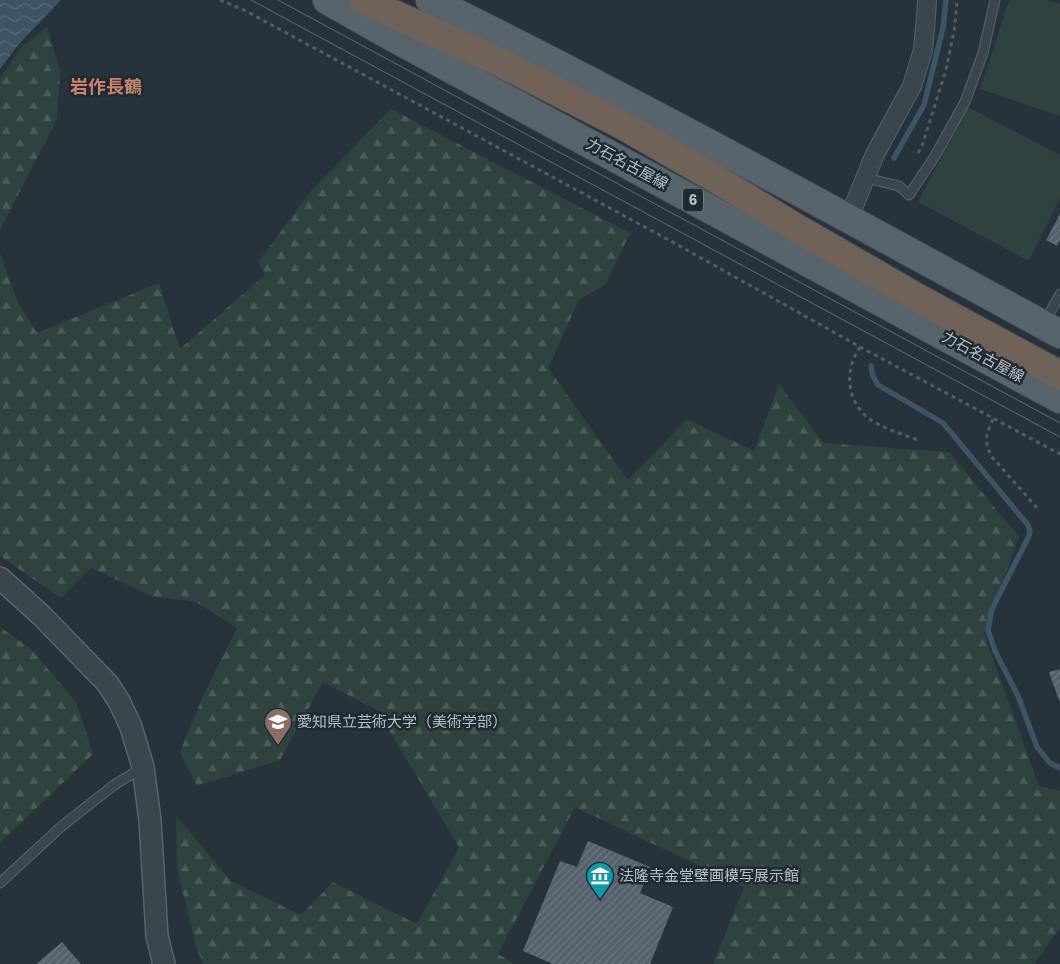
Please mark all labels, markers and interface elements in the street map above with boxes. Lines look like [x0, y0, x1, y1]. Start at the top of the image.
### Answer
district label: 岩作長鶴 [70, 74, 142, 99]
street label: 力石名古屋線 [583, 133, 672, 194]
road number: 6 [683, 188, 703, 212]
street label: 力石名古屋線 [939, 326, 1028, 387]
school or university icon: 愛知県立芸術大学（美術学部） [263, 707, 293, 746]
place label: 愛知県立芸術大学（美術学部） [297, 711, 507, 732]
museum icon: 法隆寺金堂壁画模写展示館 [585, 861, 615, 900]
place label: 法隆寺金堂壁画模写展示館 [619, 865, 799, 886]

